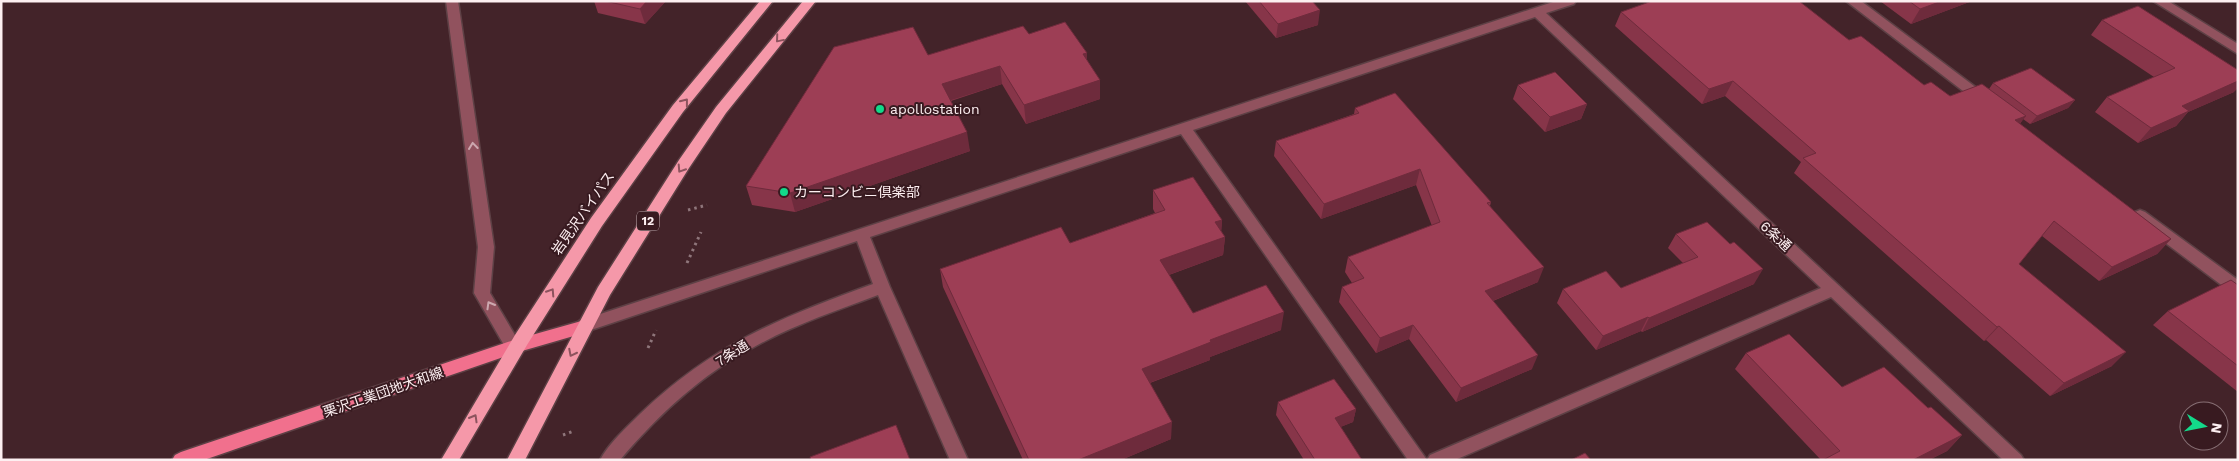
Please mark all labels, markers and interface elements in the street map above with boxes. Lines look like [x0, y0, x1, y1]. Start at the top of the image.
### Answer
one-way arrow [775, 33, 784, 42]
one-way arrow [679, 99, 687, 108]
place label: apollostation [890, 101, 980, 117]
marker: apollostation [874, 103, 886, 115]
one-way arrow [468, 141, 479, 149]
one-way arrow [678, 163, 688, 172]
street label: 岩見沢バイパス [548, 168, 618, 258]
place label: カーコンビニ倶楽部 [794, 184, 920, 200]
marker: カーコンビニ倶楽部 [778, 186, 790, 198]
road number: 12 [637, 212, 659, 230]
street label: 6条通 [1757, 218, 1795, 254]
one-way arrow [544, 288, 554, 297]
one-way arrow [486, 302, 496, 311]
street label: 7条通 [713, 337, 751, 369]
one-way arrow [568, 348, 578, 357]
street label: 栗沢工業団地大和線 [321, 364, 445, 420]
north arrow [2179, 401, 2229, 451]
one-way arrow [468, 414, 478, 423]
text: N [2208, 422, 2226, 435]

